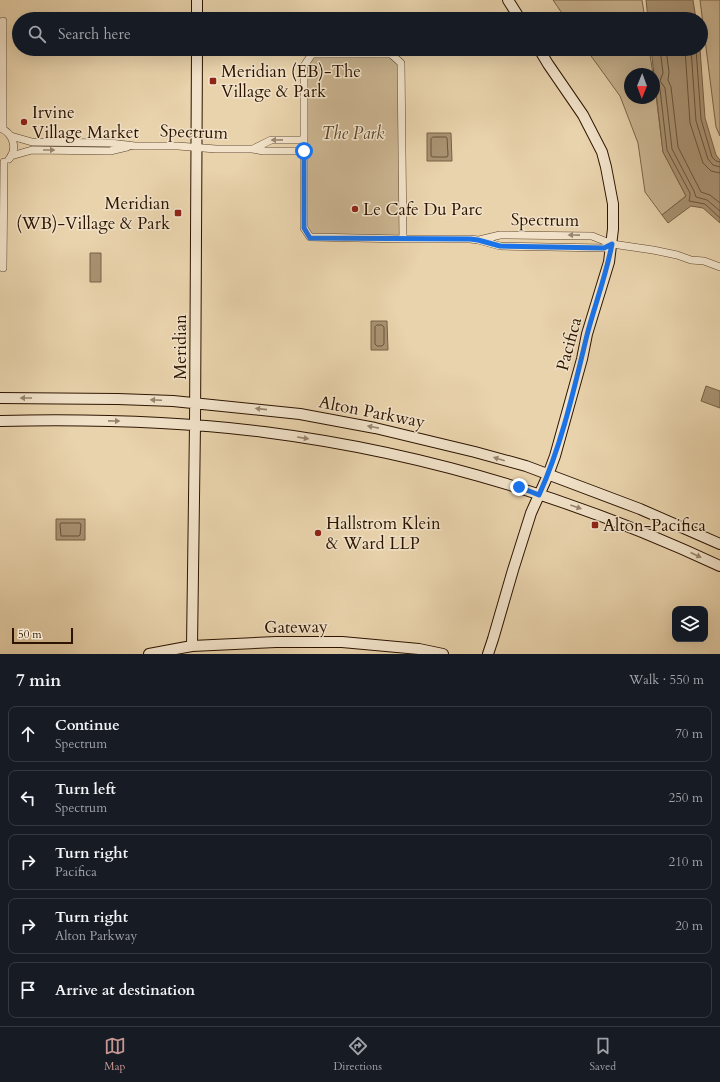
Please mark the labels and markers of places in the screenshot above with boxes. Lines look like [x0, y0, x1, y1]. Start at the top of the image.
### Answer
place label: Meridian (EB)-The Village & Park [221, 60, 361, 103]
marker: Meridian (EB)-The Village & Park [208, 76, 218, 86]
place label: Irvine Village Market [32, 101, 139, 144]
marker: Irvine Village Market [19, 117, 29, 127]
place label: Meridian (WB)-Village & Park [16, 192, 171, 235]
place label: Le Cafe Du Parc [363, 198, 483, 221]
marker: Le Cafe Du Parc [350, 204, 360, 214]
marker: Meridian (WB)-Village & Park [173, 208, 183, 218]
place label: Hallstrom Klein & Ward LLP [326, 512, 441, 555]
place label: Alton-Pacifica [603, 514, 706, 537]
marker: Alton-Pacifica [590, 520, 600, 530]
marker: Hallstrom Klein & Ward LLP [313, 528, 323, 538]

